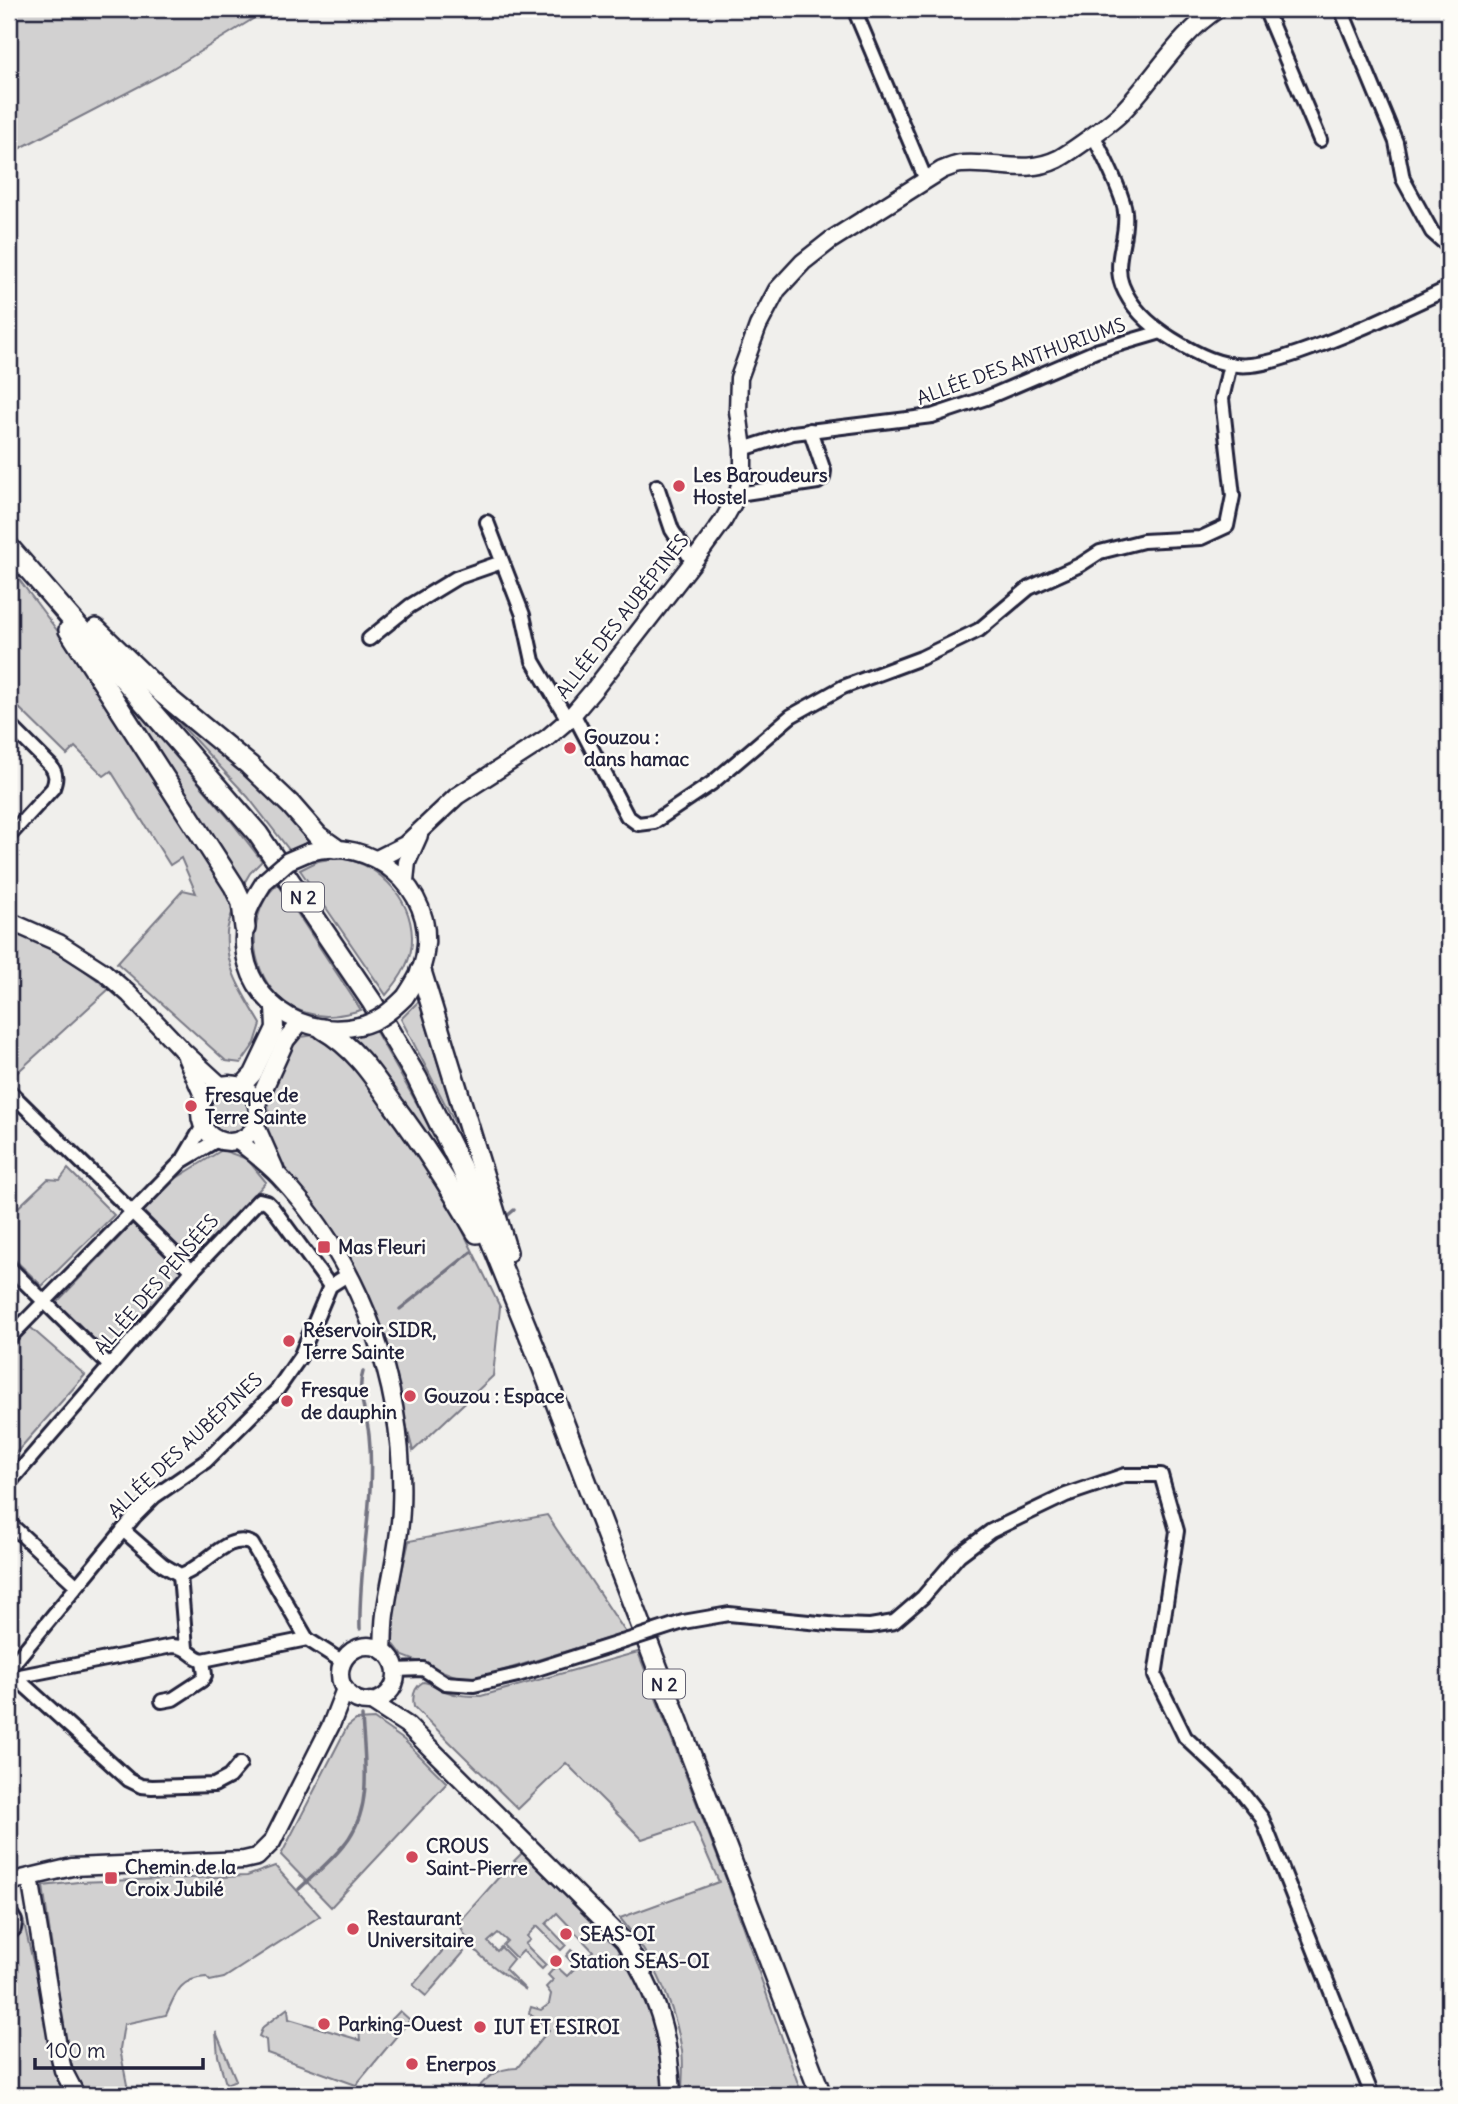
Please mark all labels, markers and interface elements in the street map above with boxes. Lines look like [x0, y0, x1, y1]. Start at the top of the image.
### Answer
street label: ALLÉE DES ANTHURIUMS [913, 312, 1129, 410]
place label: Les Baroudeurs Hostel [693, 463, 828, 509]
marker: Les Baroudeurs Hostel [671, 478, 687, 494]
street label: ALLÉE DES AUBÉPINES [550, 529, 694, 703]
place label: Gouzou : dans hamac [584, 725, 689, 771]
marker: Gouzou : dans hamac [562, 740, 578, 756]
road number: N 2 [282, 882, 324, 912]
place label: Fresque de Terre Sainte [205, 1083, 306, 1129]
marker: Fresque de Terre Sainte [183, 1098, 199, 1114]
street label: ALLÉE DES PENSÉES [88, 1209, 224, 1359]
place label: Mas Fleuri [338, 1235, 426, 1259]
marker: Mas Fleuri [316, 1239, 332, 1255]
place label: Réservoir SIDR, Terre Sainte [303, 1318, 436, 1364]
marker: Réservoir SIDR, Terre Sainte [281, 1333, 297, 1349]
street label: ALLÉE DES AUBÉPINES [103, 1367, 267, 1523]
place label: Fresque de dauphin [301, 1378, 397, 1424]
place label: Gouzou : Espace [424, 1384, 565, 1408]
marker: Gouzou : Espace [402, 1388, 418, 1404]
marker: Fresque de dauphin [279, 1393, 295, 1409]
road number: N 2 [643, 1670, 685, 1699]
place label: CROUS Saint-Pierre [426, 1834, 528, 1880]
marker: CROUS Saint-Pierre [404, 1849, 420, 1865]
place label: Chemin de la Croix Jubilé [125, 1855, 236, 1901]
marker: Chemin de la Croix Jubilé [103, 1870, 119, 1886]
place label: Restaurant Universitaire [367, 1906, 474, 1952]
marker: Restaurant Universitaire [345, 1921, 361, 1937]
place label: SEAS-OI [580, 1922, 655, 1946]
marker: SEAS-OI [558, 1926, 574, 1942]
place label: Station SEAS-OI [570, 1949, 710, 1973]
marker: Station SEAS-OI [548, 1953, 564, 1969]
place label: Parking-Ouest [338, 2012, 463, 2036]
place label: IUT ET ESIROI [494, 2015, 620, 2039]
marker: Parking-Ouest [316, 2016, 332, 2032]
marker: IUT ET ESIROI [472, 2019, 488, 2035]
scale bar [35, 2027, 203, 2071]
text: 100 m [46, 2037, 105, 2064]
place label: Enerpos [426, 2052, 497, 2076]
marker: Enerpos [404, 2056, 420, 2072]

